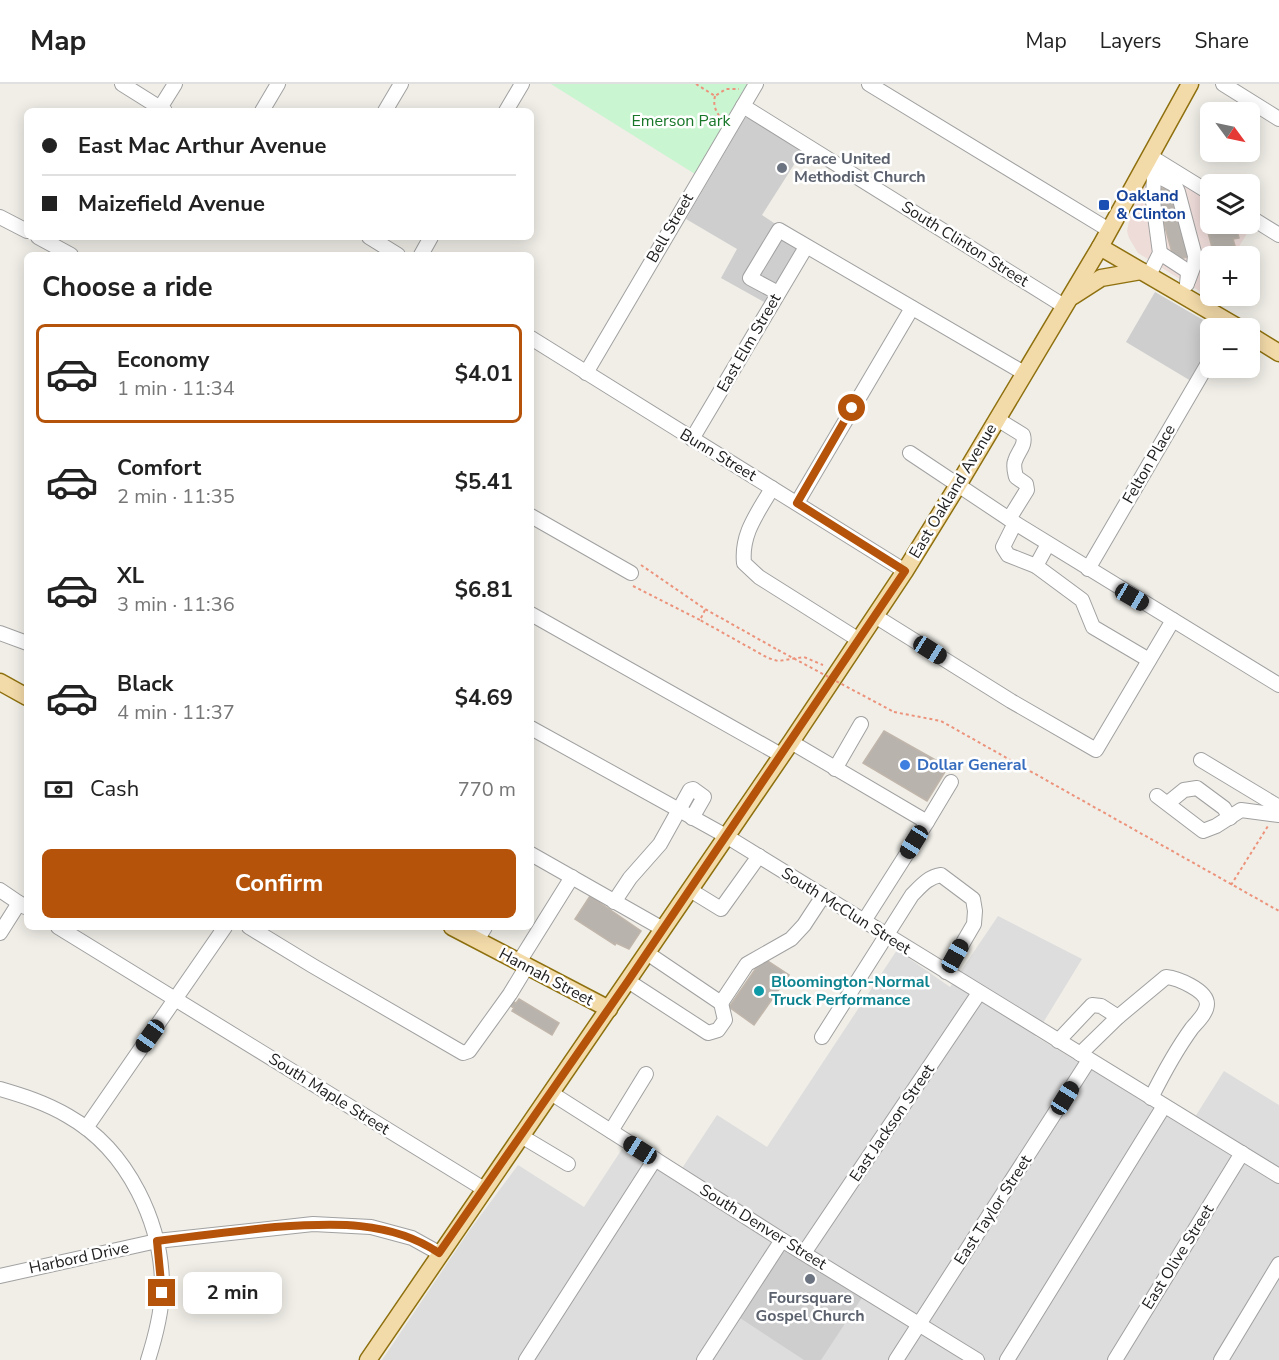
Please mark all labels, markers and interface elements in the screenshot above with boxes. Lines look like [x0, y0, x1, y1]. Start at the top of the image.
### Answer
text: Map [30, 22, 86, 60]
text: Map [1025, 27, 1067, 55]
text: Layers [1100, 27, 1161, 55]
text: Share [1194, 27, 1249, 55]
north arrow [1200, 102, 1260, 162]
map controls [1200, 102, 1260, 378]
park label: Emerson Park [632, 110, 731, 132]
text: East Mac Arthur Avenue [78, 131, 326, 161]
place label: Grace United Methodist Church [794, 148, 926, 188]
marker: Grace United Methodist Church [775, 161, 789, 175]
button: layers [1200, 174, 1260, 234]
place label: Oakland & Clinton [1116, 185, 1186, 225]
text: Maizefield Avenue [78, 189, 265, 219]
street label: Bell Street [641, 189, 699, 267]
street label: South Clinton Street [897, 196, 1033, 292]
marker: Oakland & Clinton [1097, 198, 1111, 212]
button: + [1200, 246, 1260, 306]
text: Choose a ride [42, 269, 213, 306]
street label: East Elm Street [712, 289, 786, 396]
button: − [1200, 318, 1260, 378]
text: Economy [117, 345, 209, 375]
icon: car [45, 347, 99, 401]
text: $4.01 [455, 359, 513, 389]
text: 1 min · 11:34 [117, 375, 235, 402]
route start [838, 394, 865, 421]
street label: East Oakland Avenue [904, 419, 1002, 563]
street label: Felton Place [1117, 420, 1181, 508]
street label: Bunn Street [676, 423, 761, 487]
text: Comfort [117, 453, 201, 483]
icon: car [45, 455, 99, 509]
text: $5.41 [455, 467, 513, 497]
text: 2 min · 11:35 [117, 483, 235, 510]
text: XL [117, 561, 144, 591]
icon: car [45, 563, 99, 617]
text: $6.81 [455, 575, 513, 605]
car [1112, 580, 1152, 614]
text: 3 min · 11:36 [117, 591, 235, 618]
car [910, 633, 950, 667]
text: Black [117, 669, 173, 699]
icon: car [45, 671, 99, 725]
text: $4.69 [455, 683, 513, 713]
text: 4 min · 11:37 [117, 699, 235, 726]
place label: Dollar General [917, 754, 1027, 776]
marker: Dollar General [898, 758, 912, 772]
icon: cash [42, 773, 75, 806]
text: Cash [90, 774, 139, 804]
text: 770 m [458, 776, 516, 803]
car [897, 822, 931, 862]
button: Confirm [42, 849, 516, 918]
street label: South McClun Street [777, 862, 915, 960]
car [938, 936, 972, 976]
street label: Hannah Street [495, 943, 598, 1011]
place label: Bloomington-Normal Truck Performance [771, 971, 930, 1011]
marker: Bloomington-Normal Truck Performance [752, 984, 766, 998]
car [132, 1016, 168, 1056]
street label: South Maple Street [264, 1048, 394, 1140]
street label: East Jackson Street [844, 1060, 940, 1186]
car [1048, 1078, 1082, 1118]
car [620, 1133, 660, 1167]
street label: East Taylor Street [949, 1150, 1037, 1269]
street label: South Denver Street [695, 1179, 831, 1275]
street label: East Olive Street [1137, 1200, 1219, 1314]
street label: Harbord Drive [27, 1237, 131, 1279]
callout: 2 min [183, 1272, 282, 1314]
marker: Foursquare Gospel Church [803, 1272, 817, 1286]
route end [148, 1279, 175, 1306]
text: 2 min [207, 1279, 258, 1306]
place label: Foursquare Gospel Church [755, 1287, 865, 1327]

